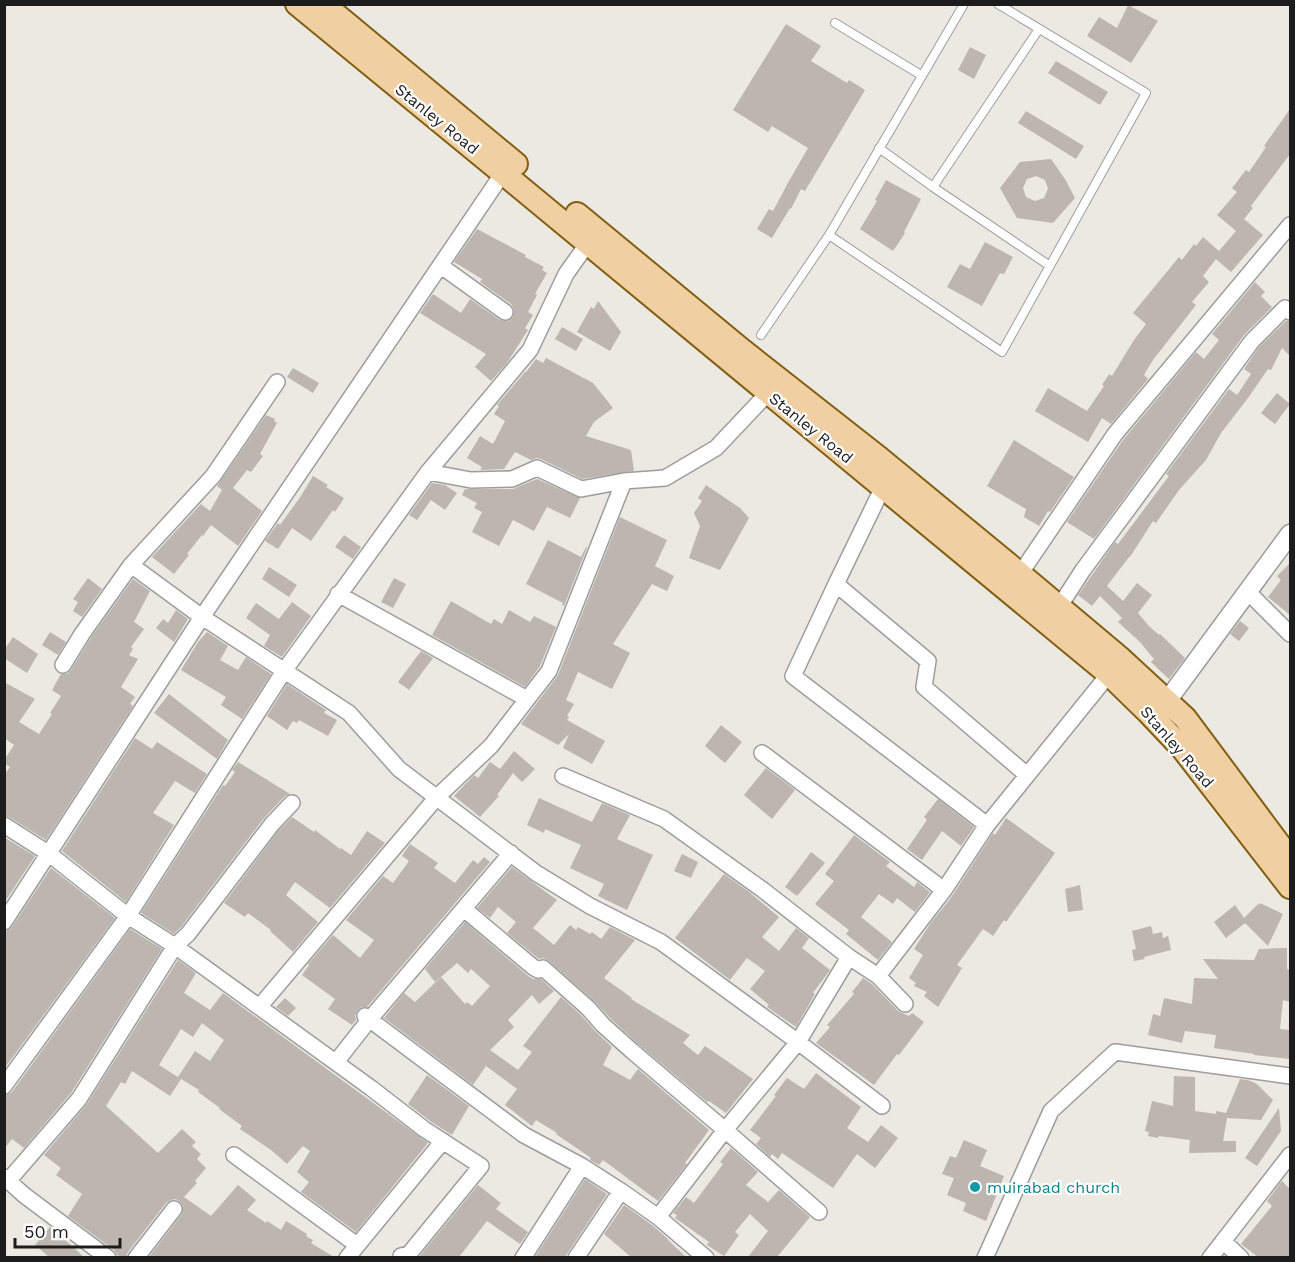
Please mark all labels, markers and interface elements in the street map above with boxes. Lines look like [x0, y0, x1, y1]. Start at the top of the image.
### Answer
street label: Stanley Road [391, 80, 483, 158]
street label: Stanley Road [765, 389, 857, 467]
street label: Stanley Road [1136, 702, 1218, 792]
place label: muirabad church [987, 1178, 1120, 1197]
marker: muirabad church [968, 1180, 982, 1194]
scale bar [15, 1211, 120, 1249]
text: 50 m [24, 1221, 69, 1242]

